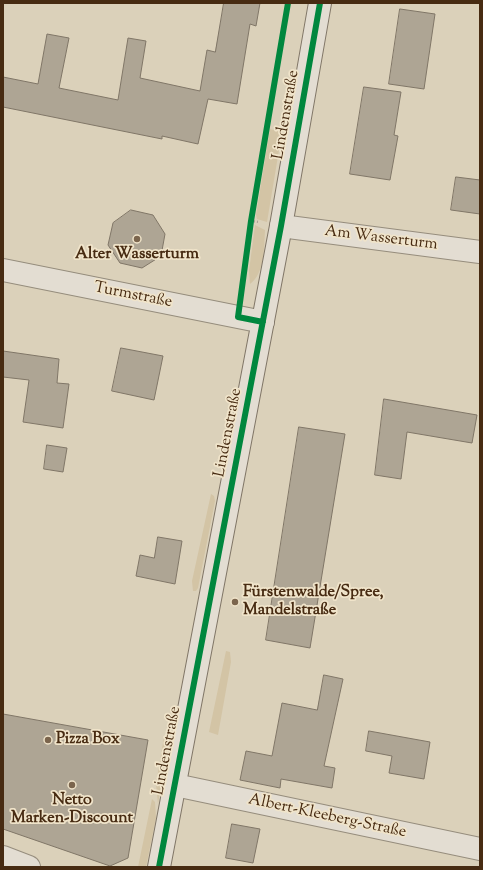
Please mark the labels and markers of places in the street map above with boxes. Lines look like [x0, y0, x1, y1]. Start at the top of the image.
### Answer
marker: Alter Wasserturm [132, 234, 142, 244]
place label: Alter Wasserturm [75, 245, 199, 265]
place label: Fürstenwalde/Spree, Mandelstraße [243, 583, 383, 621]
marker: Fürstenwalde/Spree, Mandelstraße [230, 597, 240, 607]
place label: Pizza Box [56, 730, 120, 750]
marker: Pizza Box [43, 735, 53, 745]
marker: Netto Marken-Discount [67, 780, 77, 790]
place label: Netto Marken-Discount [11, 791, 133, 829]

